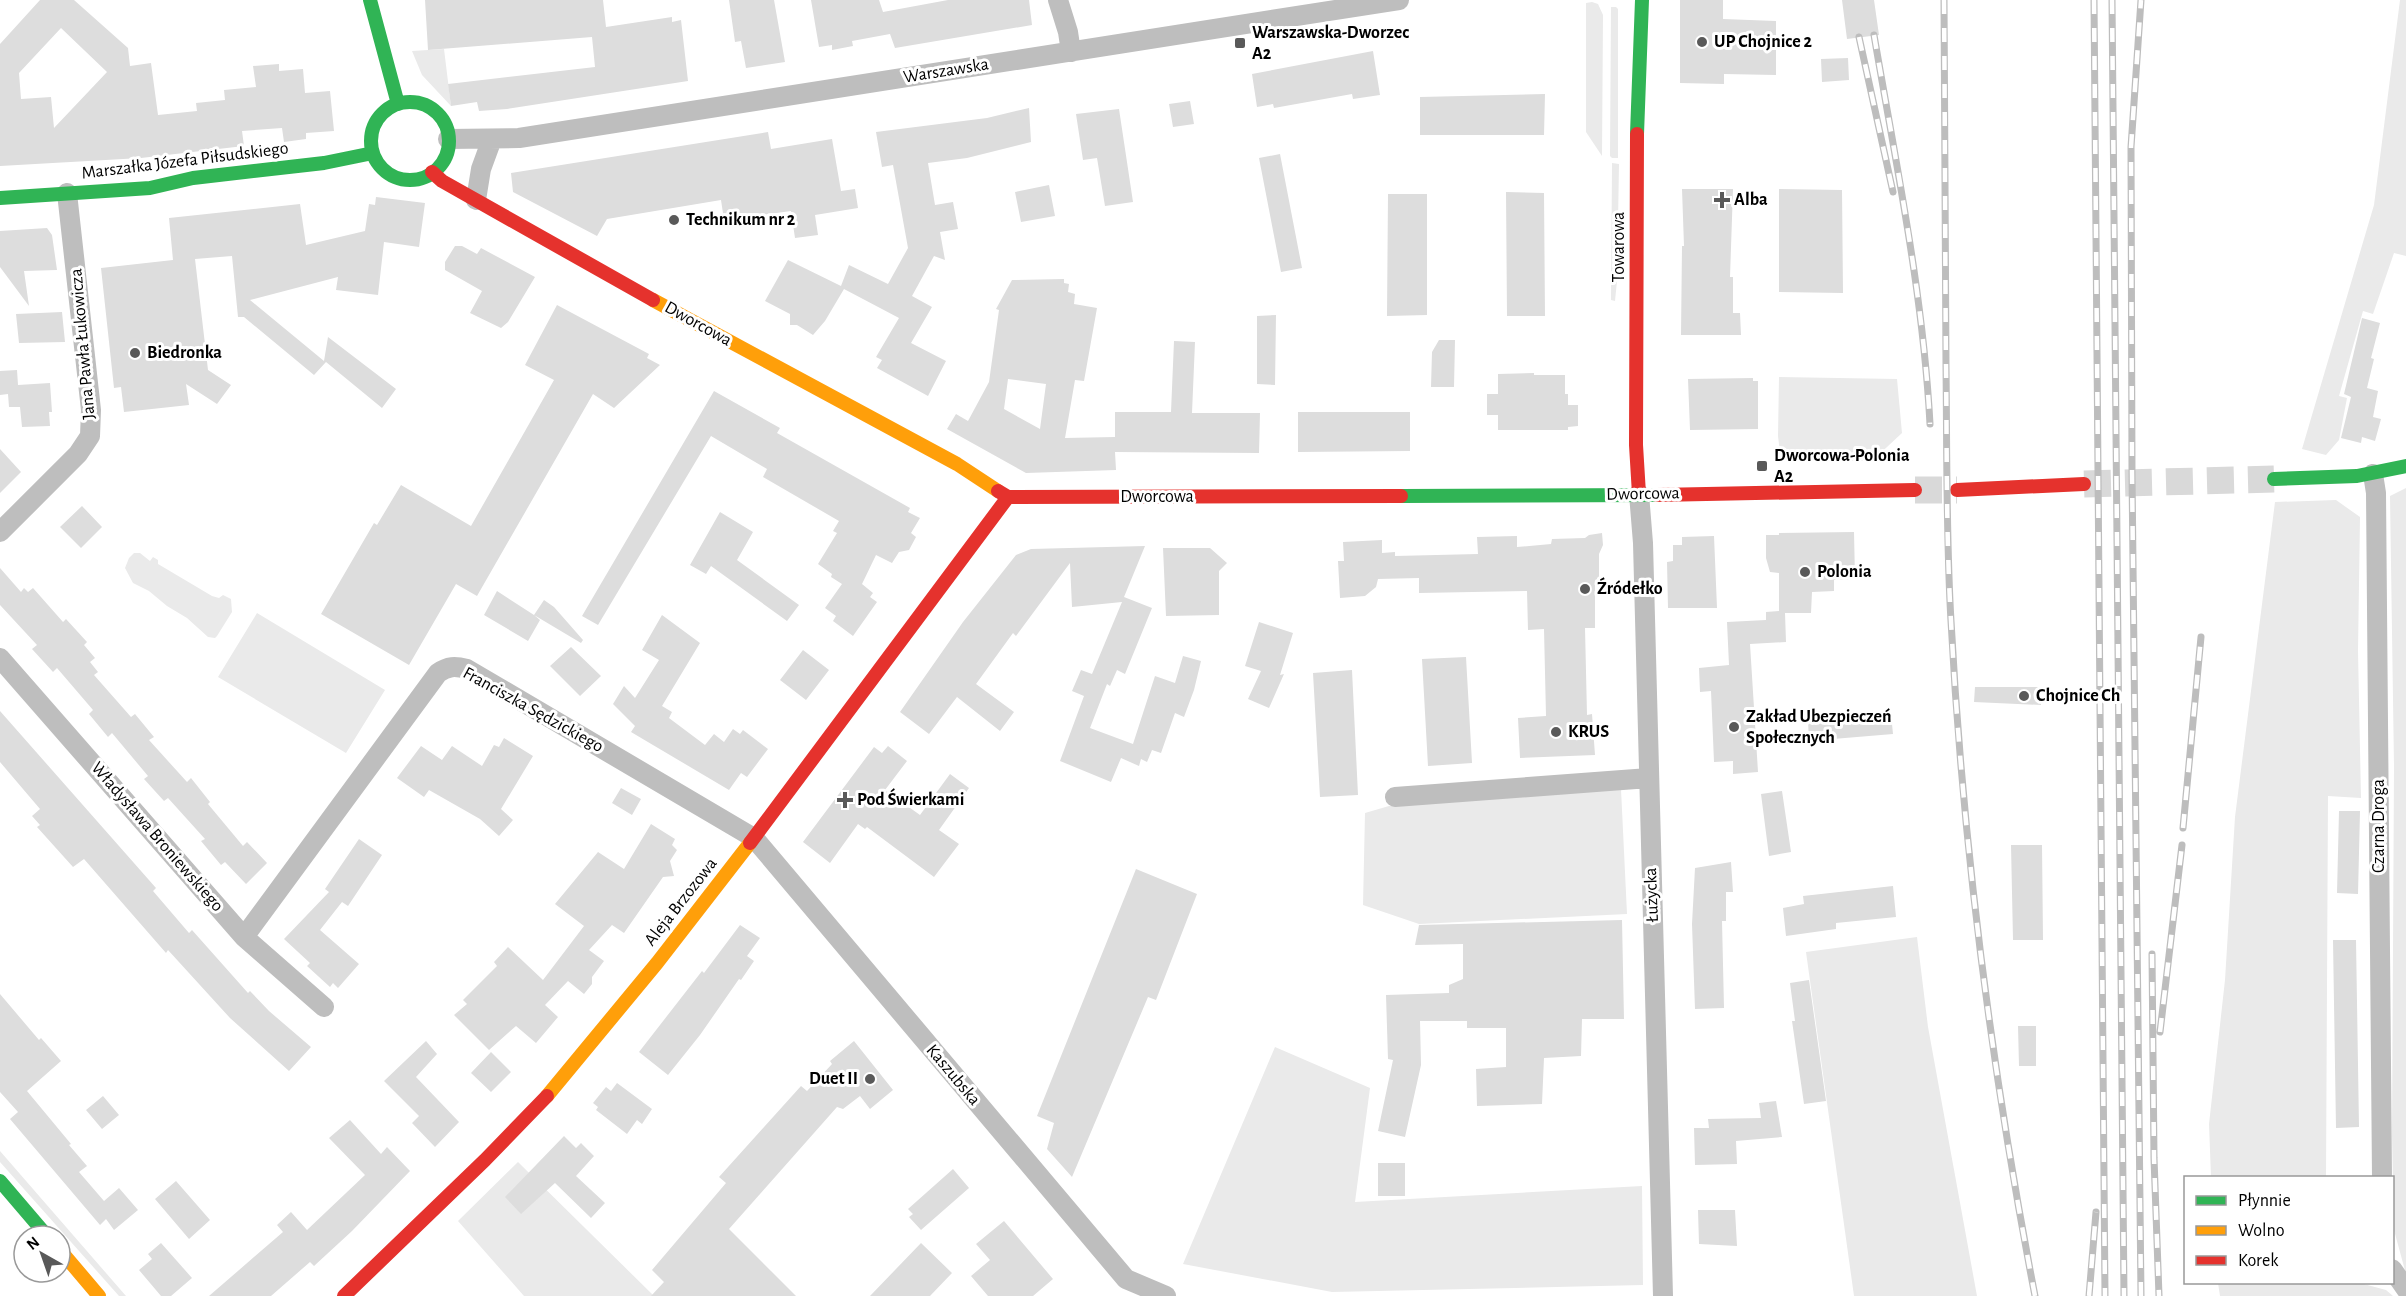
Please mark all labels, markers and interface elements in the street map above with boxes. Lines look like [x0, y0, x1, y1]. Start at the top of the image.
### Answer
place label: Warszawska-Dworzec A2 [1252, 24, 1409, 63]
place label: UP Chojnice 2 [1714, 33, 1813, 51]
marker: UP Chojnice 2 [1695, 35, 1709, 49]
marker: Warszawska-Dworzec A2 [1233, 36, 1247, 50]
street label: Warszawska [902, 55, 990, 87]
street label: Marszałka Józefa Piłsudskiego [80, 139, 290, 183]
place label: Alba [1734, 191, 1768, 209]
marker: Alba [1715, 193, 1729, 207]
place label: Technikum nr 2 [686, 211, 796, 229]
street label: Towarowa [1610, 212, 1628, 282]
marker: Technikum nr 2 [667, 213, 681, 227]
street label: Jana Pawła Łukowicza [67, 268, 99, 420]
street label: Dworcowa [661, 298, 735, 350]
place label: Biedronka [147, 344, 222, 362]
marker: Biedronka [128, 346, 142, 360]
place label: Dworcowa-Polonia A2 [1774, 447, 1910, 486]
marker: Dworcowa-Polonia A2 [1755, 459, 1769, 473]
street label: Dworcowa [1606, 484, 1680, 504]
street label: Dworcowa [1120, 488, 1194, 506]
place label: Polonia [1817, 563, 1872, 581]
marker: Polonia [1798, 565, 1812, 579]
place label: Źródełko [1597, 577, 1663, 598]
marker: Źródełko [1578, 582, 1592, 596]
street label: Franciszka Sędzickiego [460, 664, 606, 756]
place label: Chojnice Ch [2036, 687, 2120, 705]
marker: Chojnice Ch [2017, 689, 2031, 703]
place label: Zakład Ubezpieczeń Społecznych [1746, 708, 1891, 747]
marker: Zakład Ubezpieczeń Społecznych [1727, 720, 1741, 734]
place label: KRUS [1568, 723, 1609, 741]
marker: KRUS [1549, 725, 1563, 739]
street label: Władysława Broniewskiego [87, 759, 227, 915]
street label: Czarna Droga [2370, 779, 2388, 873]
place label: Pod Świerkami [857, 788, 964, 809]
marker: Pod Świerkami [838, 793, 852, 807]
street label: Aleja Brzozowa [641, 855, 721, 949]
street label: Łużycka [1642, 867, 1662, 923]
street label: Kaszubska [923, 1041, 983, 1109]
place label: Duet II [809, 1070, 858, 1088]
marker: Duet II [863, 1072, 877, 1086]
legend [2184, 1176, 2394, 1284]
text: Płynnie [2238, 1192, 2291, 1210]
text: Wolno [2238, 1222, 2285, 1240]
north arrow [12, 1224, 72, 1284]
text: N [24, 1234, 42, 1253]
text: Korek [2238, 1252, 2279, 1270]

